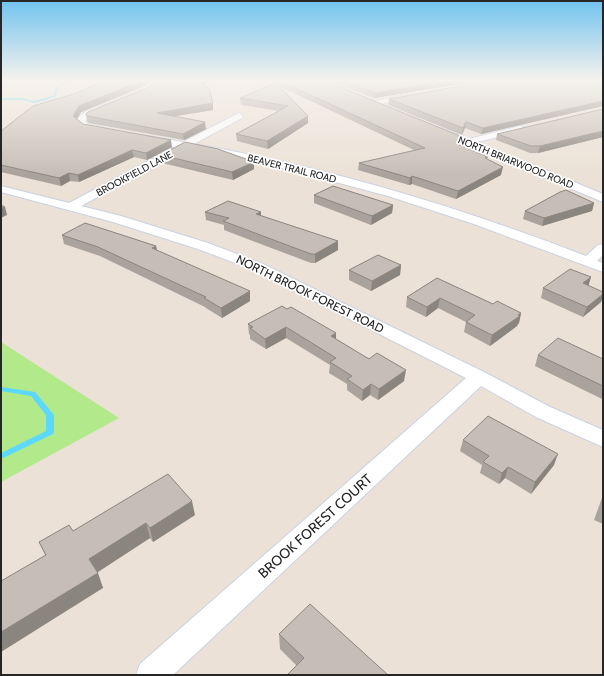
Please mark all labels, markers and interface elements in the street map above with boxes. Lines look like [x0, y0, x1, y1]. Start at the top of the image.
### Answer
street label: NORTH BRIARWOOD ROAD [456, 133, 575, 192]
street label: BROOKFIELD LANE [94, 148, 175, 199]
street label: BEAVER TRAIL ROAD [246, 151, 338, 186]
street label: NORTH BROOK FOREST ROAD [234, 251, 387, 336]
street label: BROOK FOREST COURT [254, 470, 376, 582]

